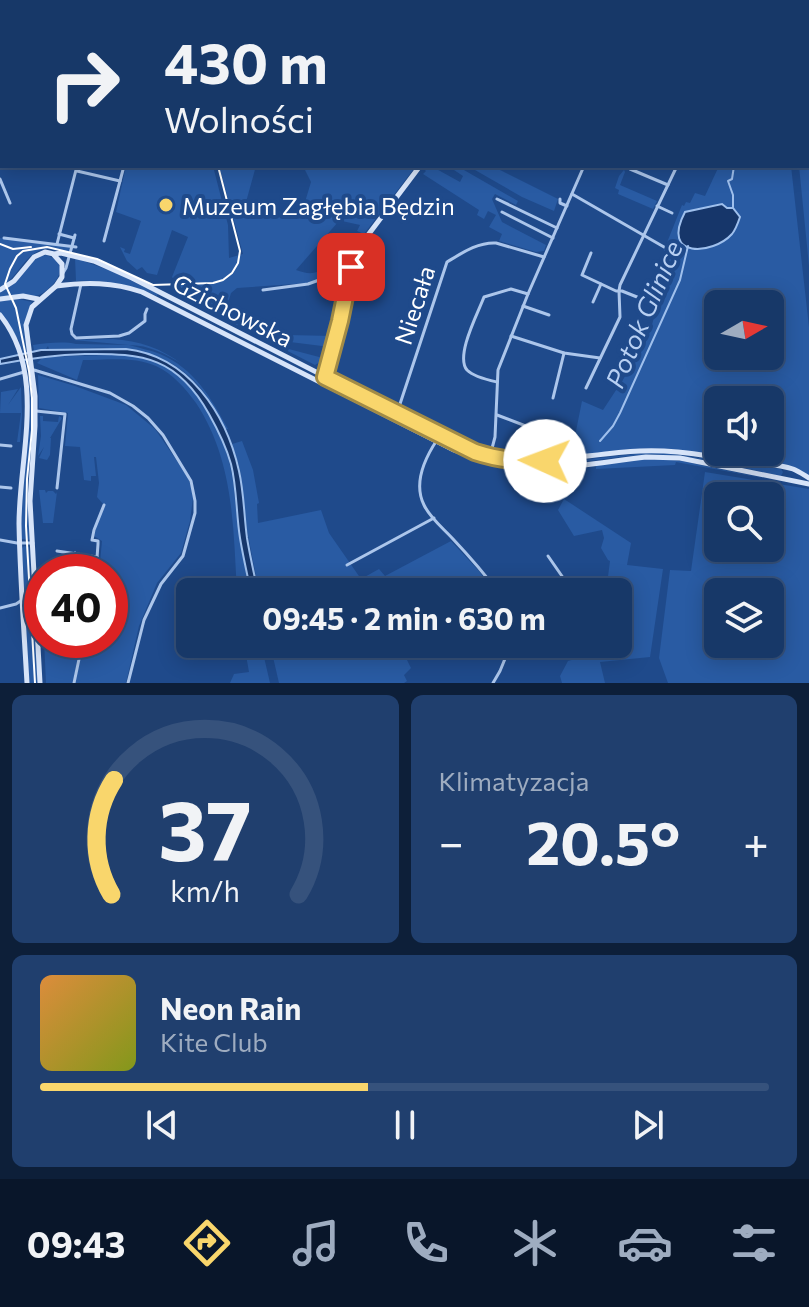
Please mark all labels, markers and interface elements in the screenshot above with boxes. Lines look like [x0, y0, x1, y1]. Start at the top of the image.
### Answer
text: 430 m [164, 27, 328, 96]
icon: right [32, 32, 136, 136]
text: Wolności [164, 96, 314, 140]
place label: Muzeum Zagłębia Będzin [182, 191, 455, 220]
marker: Muzeum Zagłębia Będzin [157, 196, 175, 214]
pin [317, 233, 385, 301]
water label: Potok Glinice [598, 236, 688, 392]
icon: arrive [329, 245, 373, 289]
street label: Niecała [388, 262, 440, 348]
street label: Gzichowska [168, 267, 298, 353]
north arrow [704, 290, 784, 370]
map controls [704, 290, 784, 658]
button: sound [704, 386, 784, 466]
position arrow [503, 419, 587, 503]
button: search [704, 482, 784, 562]
speed limit sign: 40 [24, 554, 128, 658]
button: layers [704, 578, 784, 658]
text: 09:45 · 2 min · 630 m [262, 599, 546, 636]
text: Klimatyzacja [439, 765, 589, 796]
text: 37 [159, 776, 252, 878]
text: 20.5° [526, 804, 680, 877]
text: − [439, 814, 464, 868]
text: + [743, 814, 769, 868]
text: km/h [170, 873, 240, 908]
text: Neon Rain [160, 989, 301, 1026]
text: Kite Club [160, 1026, 268, 1057]
icon: previous [140, 1103, 184, 1147]
icon: pause [383, 1103, 427, 1147]
icon: next [626, 1103, 670, 1147]
icon: directions [179, 1215, 235, 1271]
icon: music [288, 1215, 344, 1271]
icon: phone [398, 1215, 454, 1271]
icon: climate [507, 1215, 563, 1271]
icon: car [617, 1215, 673, 1271]
icon: filters [726, 1215, 782, 1271]
text: 09:43 [27, 1221, 125, 1265]

